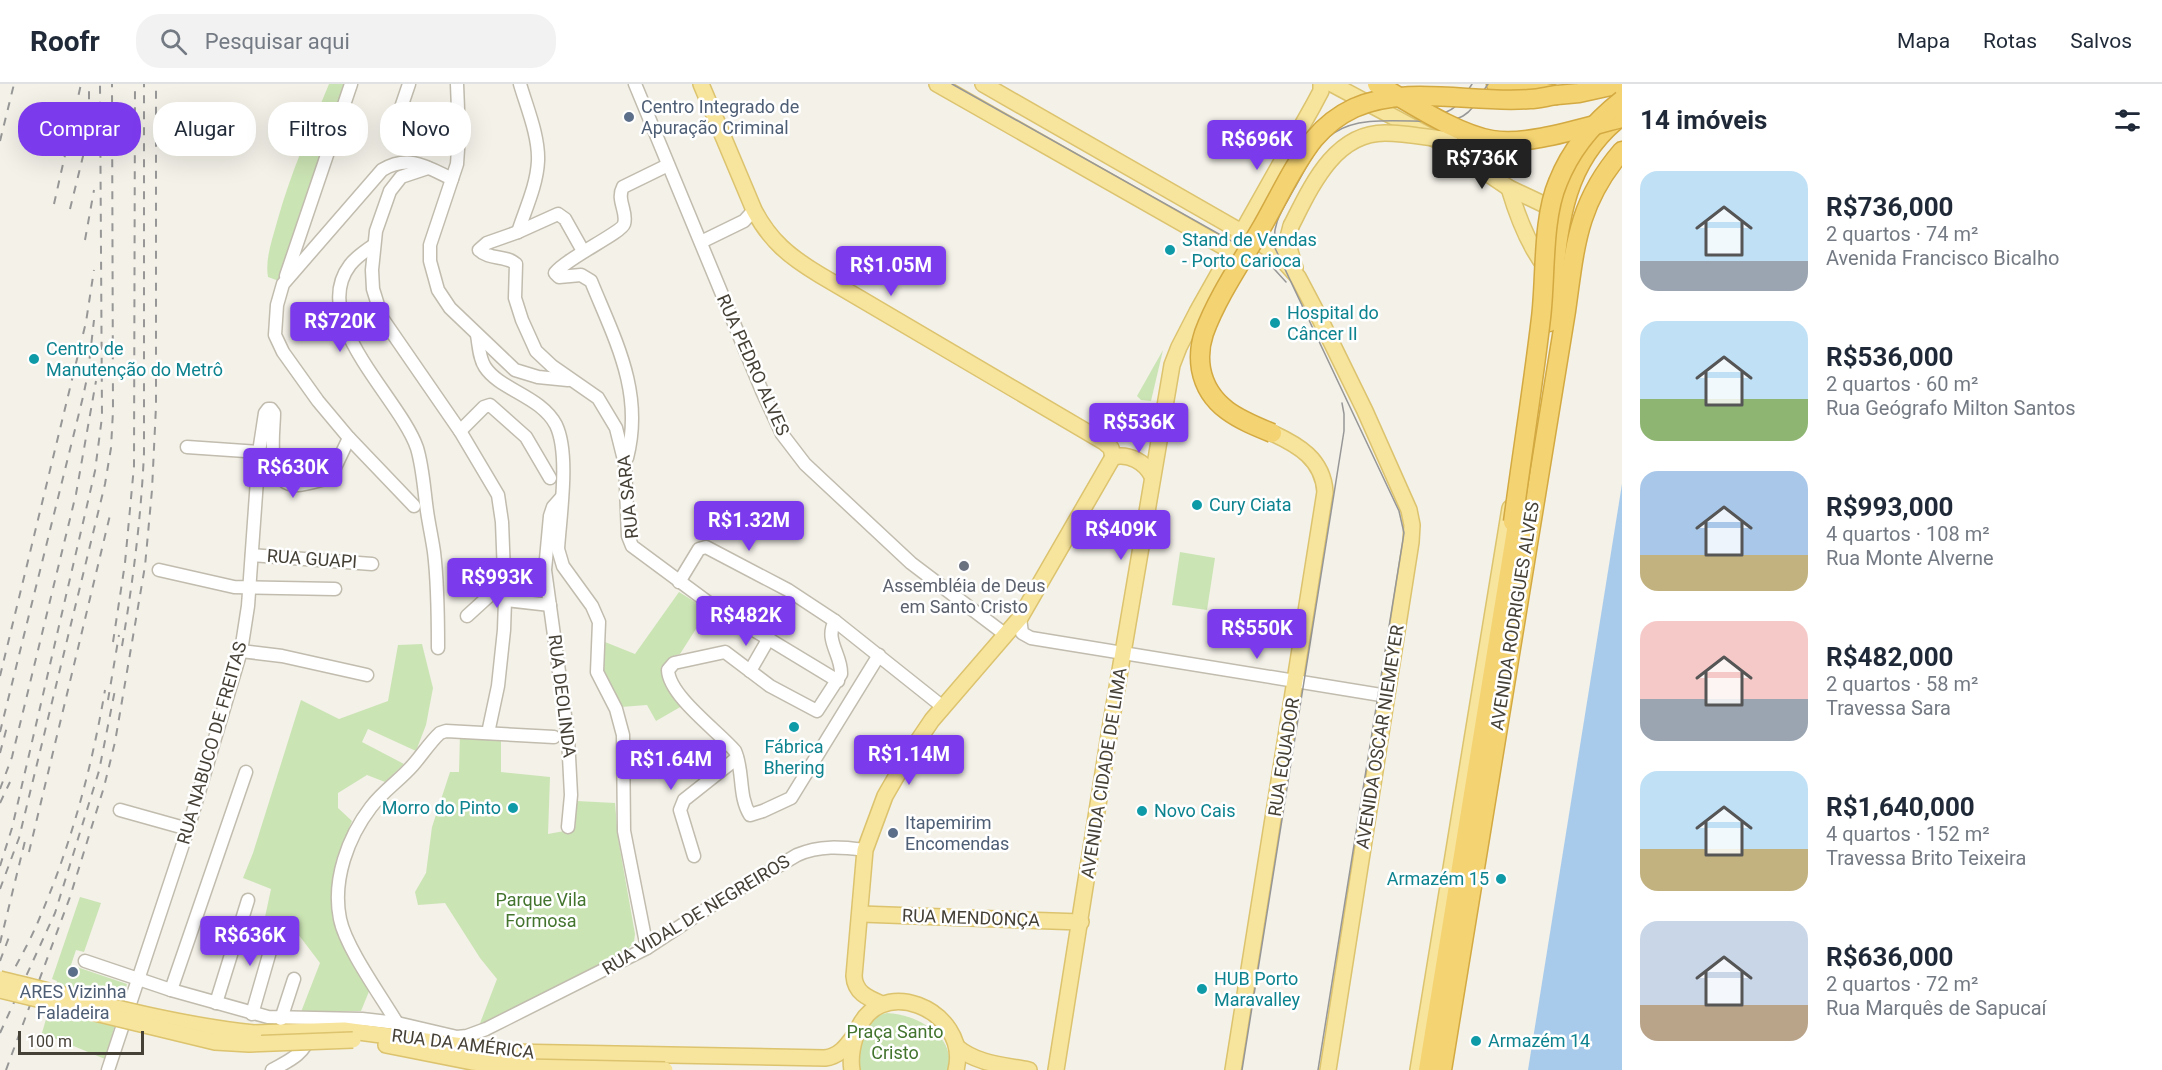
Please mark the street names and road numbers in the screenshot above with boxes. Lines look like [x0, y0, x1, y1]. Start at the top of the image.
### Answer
street label: RUA PEDRO ALVES [713, 291, 794, 439]
street label: RUA SARA [613, 454, 642, 540]
street label: AVENIDA RODRIGUES ALVES [1486, 500, 1543, 732]
street label: RUA GUAPI [266, 545, 358, 572]
street label: AVENIDA OSCAR NIEMEYER [1351, 623, 1408, 850]
street label: RUA DEOLINDA [545, 633, 581, 759]
street label: RUA NABUCO DE FREITAS [173, 639, 251, 847]
street label: AVENIDA CIDADE DE LIMA [1076, 666, 1131, 880]
street label: RUA EQUADOR [1264, 696, 1303, 818]
street label: RUA VIDAL DE NEGREIROS [598, 850, 794, 979]
street label: RUA MENDONÇA [902, 905, 1041, 930]
street label: RUA DA AMÉRICA [390, 1024, 536, 1063]

